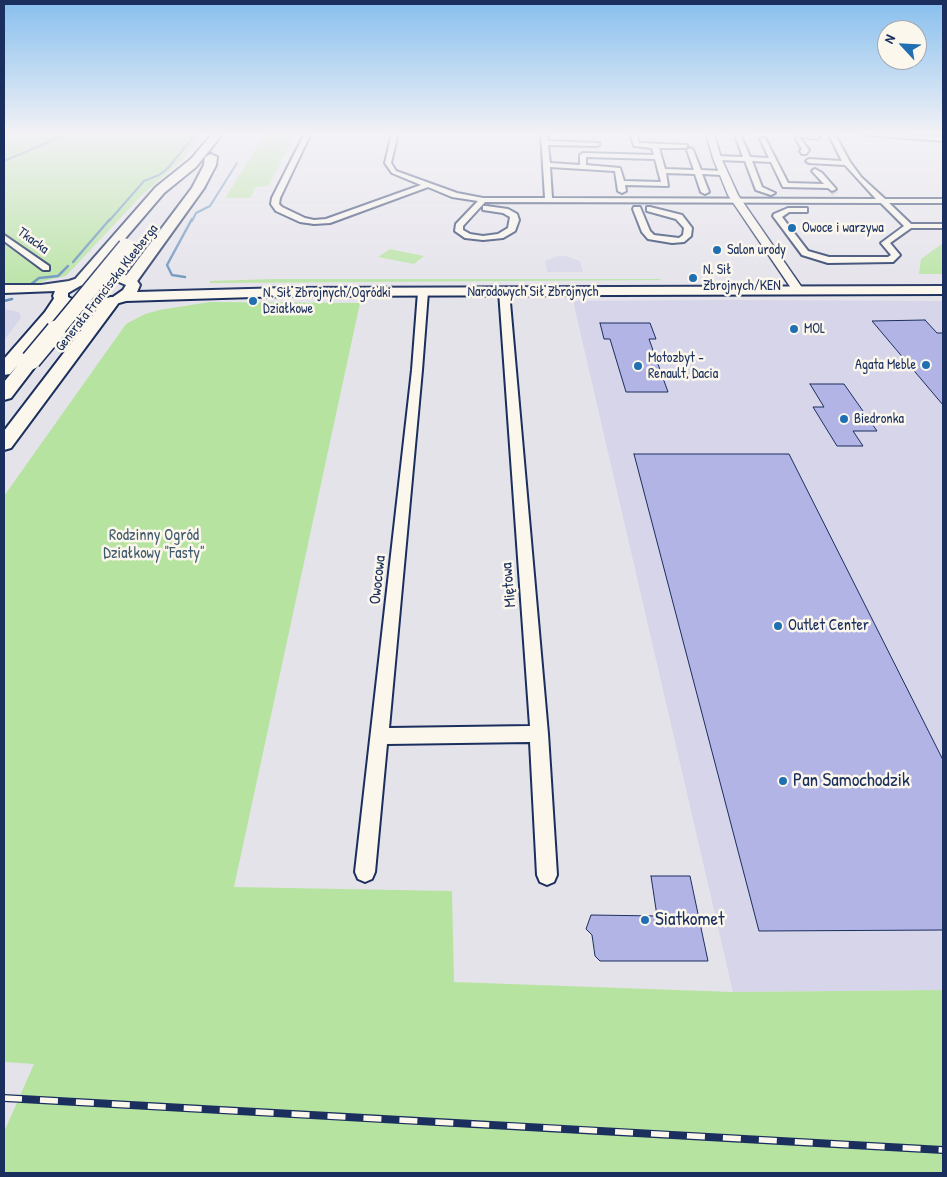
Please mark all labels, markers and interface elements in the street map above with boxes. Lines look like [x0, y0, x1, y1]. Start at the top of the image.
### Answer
north arrow [877, 20, 927, 70]
text: N [879, 31, 899, 46]
place label: Owoce i warzywa [802, 220, 884, 236]
street label: Generała Franciszka Kleeberga [52, 221, 162, 355]
marker: Owoce i warzywa [786, 222, 798, 234]
street label: Tkacka [14, 224, 52, 258]
place label: Salon urody [727, 242, 786, 258]
marker: Salon urody [711, 244, 723, 256]
place label: N. Sił Zbrojnych/KEN [703, 262, 781, 294]
marker: N. Sił Zbrojnych/KEN [687, 272, 699, 284]
street label: Narodowych Sił Zbrojnych [468, 284, 598, 300]
place label: N. Sił Zbrojnych/Ogródki Działkowe [263, 285, 391, 318]
marker: N. Sił Zbrojnych/Ogródki Działkowe [247, 295, 259, 307]
place label: MOL [804, 321, 825, 337]
marker: MOL [788, 323, 800, 335]
place label: Motozbyt - Renault, Dacia [648, 350, 718, 382]
place label: Agata Meble [855, 357, 916, 373]
marker: Agata Meble [920, 359, 932, 371]
marker: Motozbyt - Renault, Dacia [632, 360, 644, 372]
place label: Biedronka [854, 411, 904, 427]
marker: Biedronka [838, 413, 850, 425]
park label: Rodzinny Ogród Działkowy "Fasty" [103, 526, 205, 564]
street label: Owocowa [366, 555, 390, 605]
street label: Miętowa [497, 562, 521, 608]
place label: Outlet Center [788, 616, 869, 636]
marker: Outlet Center [772, 620, 784, 632]
place label: Pan Samochodzik [793, 770, 910, 792]
marker: Pan Samochodzik [777, 775, 789, 787]
place label: Siatkomet [655, 909, 725, 931]
marker: Siatkomet [639, 914, 651, 926]

